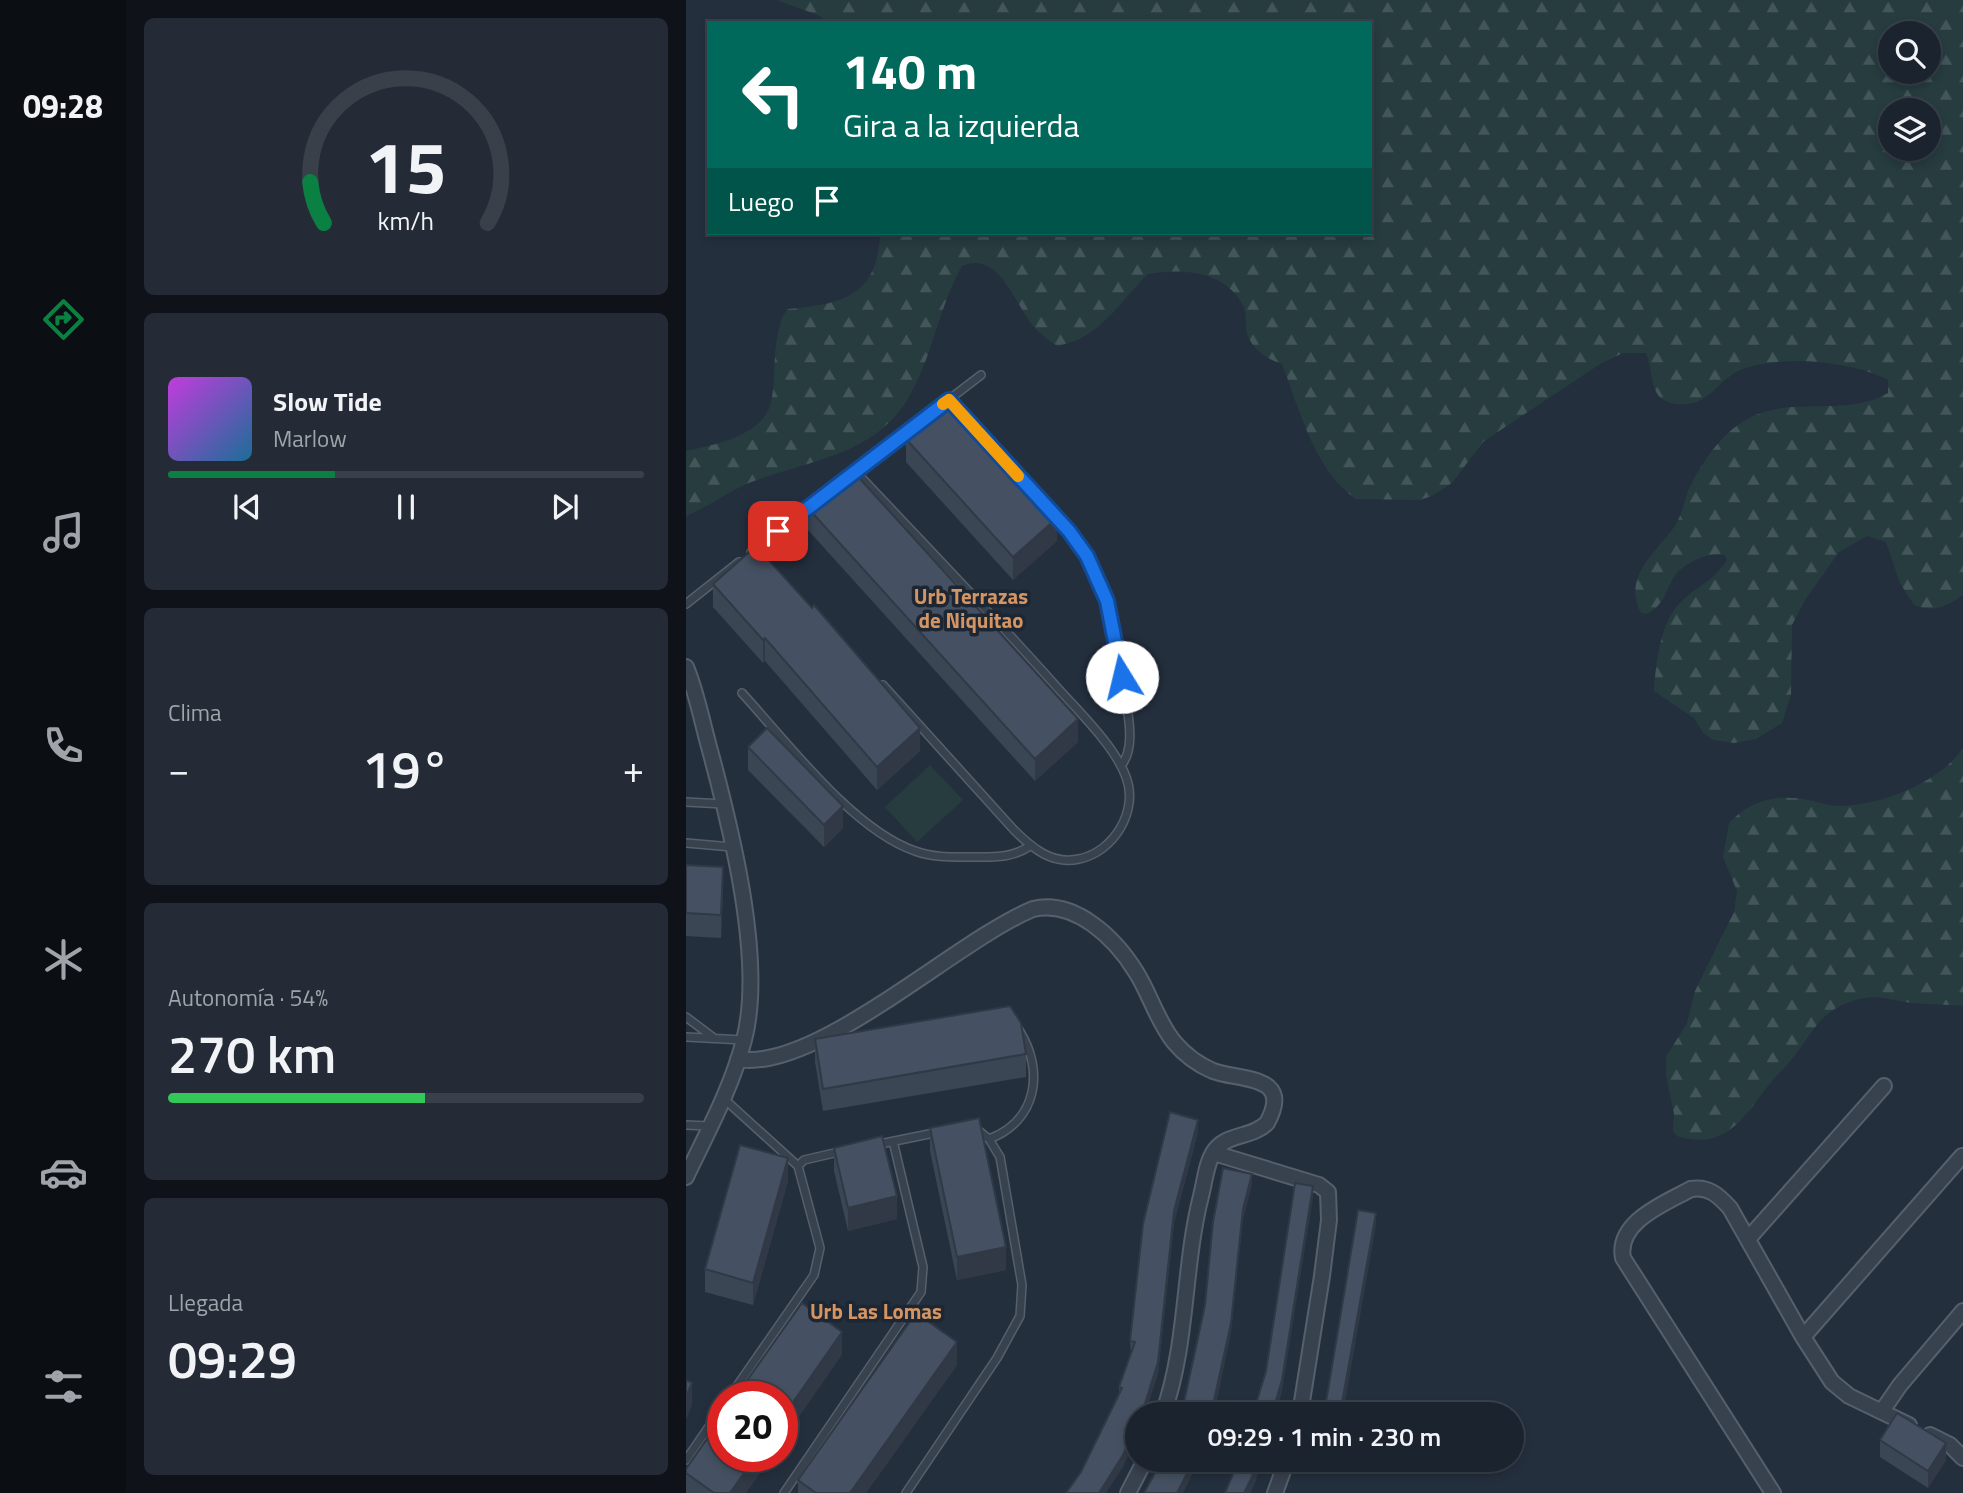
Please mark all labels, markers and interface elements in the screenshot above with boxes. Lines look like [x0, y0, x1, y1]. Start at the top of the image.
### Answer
map controls [1878, 21, 1941, 161]
button: search [1878, 21, 1941, 84]
text: 140 m [843, 33, 977, 108]
icon: left [728, 49, 819, 140]
text: 09:28 [23, 82, 103, 130]
button: layers [1878, 98, 1941, 161]
text: Gira a la izquierda [843, 101, 1079, 149]
text: 15 [365, 111, 447, 221]
text: Luego [728, 182, 794, 221]
icon: arrive [808, 182, 846, 220]
text: km/h [378, 201, 434, 239]
icon: directions [39, 295, 88, 344]
text: Slow Tide [273, 382, 382, 421]
text: Marlow [273, 421, 347, 456]
icon: previous [228, 488, 266, 526]
icon: pause [387, 488, 425, 526]
icon: next [546, 488, 584, 526]
pin [748, 501, 808, 561]
icon: music [39, 508, 88, 557]
icon: arrive [759, 512, 797, 550]
district label: Urb Terrazas de Niquitao [914, 580, 1028, 636]
position arrow [1085, 640, 1159, 714]
text: Clima [168, 695, 222, 730]
icon: phone [39, 721, 88, 770]
text: 19° [362, 729, 450, 808]
text: − [168, 740, 189, 798]
text: + [623, 740, 644, 798]
icon: climate [39, 935, 88, 984]
text: Autonomía · 54% [168, 980, 328, 1015]
text: 270 km [168, 1014, 336, 1093]
icon: car [39, 1148, 88, 1197]
text: Llegada [168, 1285, 243, 1320]
district label: Urb Las Lomas [810, 1295, 942, 1327]
text: 09:29 [168, 1319, 297, 1398]
icon: filters [39, 1362, 88, 1411]
speed limit sign: 20 [707, 1381, 798, 1472]
text: 09:29 · 1 min · 230 m [1208, 1417, 1441, 1456]

